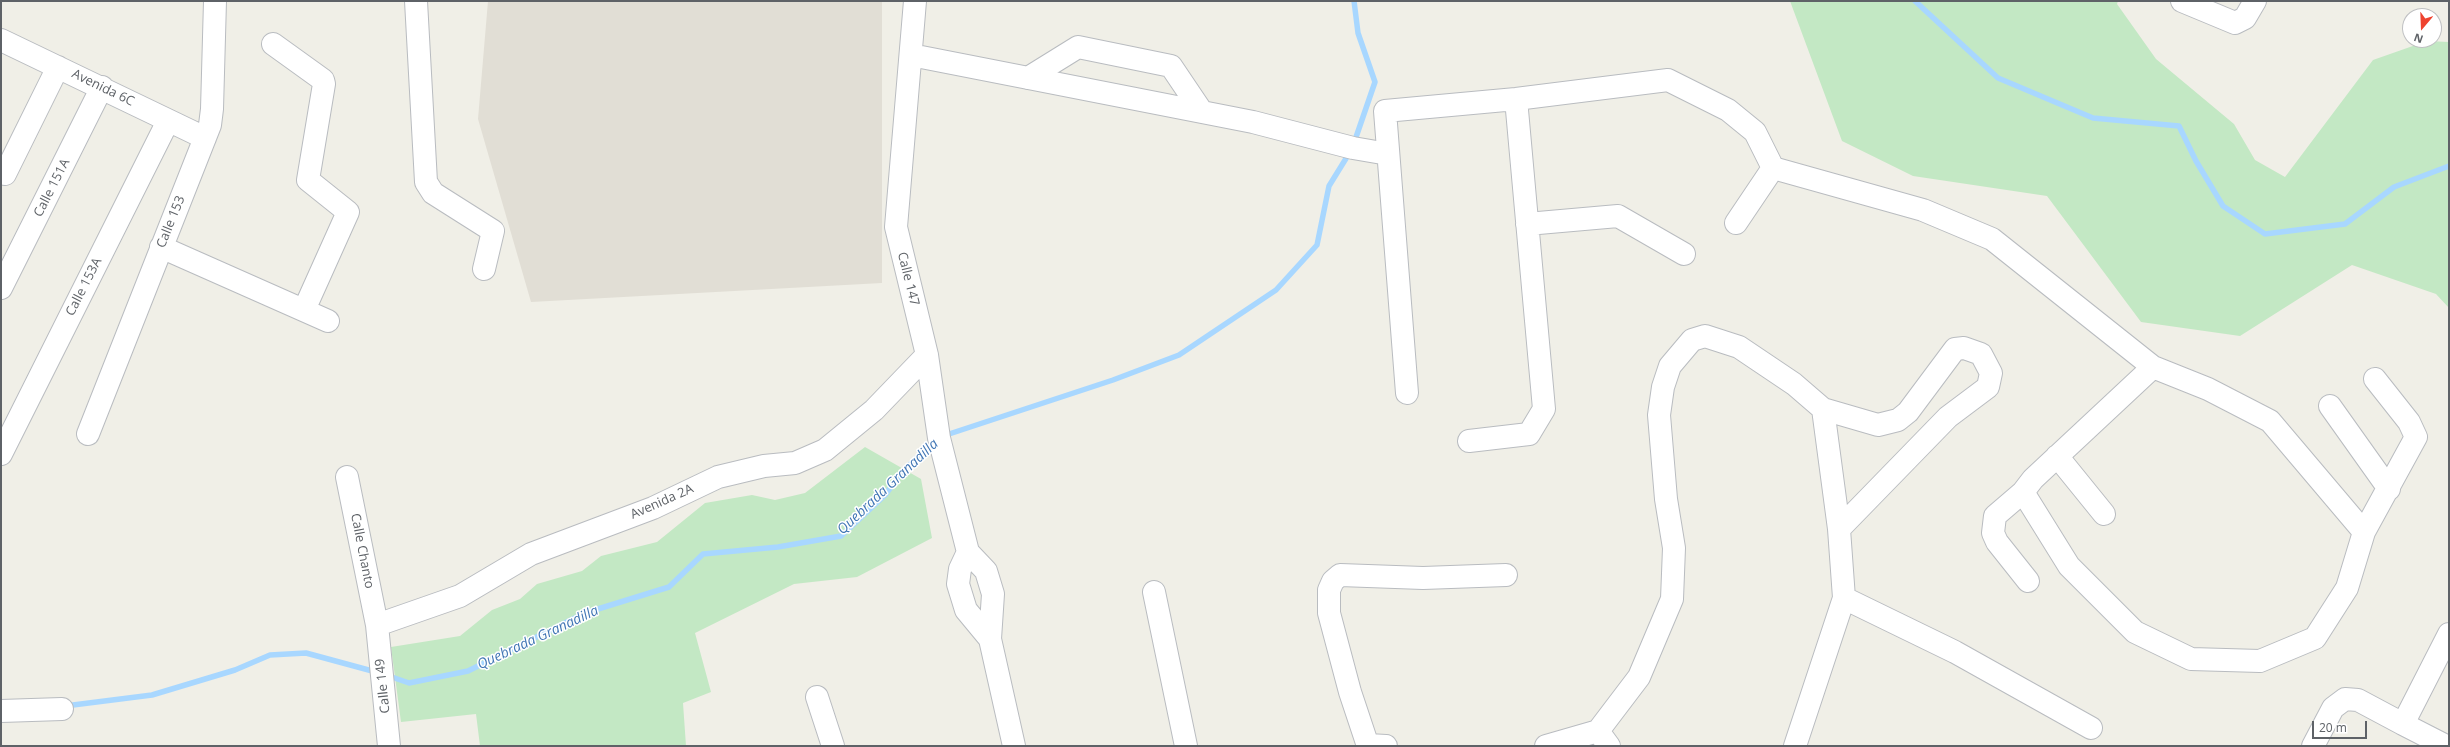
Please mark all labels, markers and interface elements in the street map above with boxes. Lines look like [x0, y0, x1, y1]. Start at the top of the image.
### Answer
north arrow [2402, 8, 2442, 48]
text: N [2412, 30, 2425, 47]
street label: Avenida 6C [69, 66, 137, 110]
street label: Calle 151A [31, 156, 73, 220]
street label: Calle 153 [153, 194, 189, 250]
street label: Calle 147 [894, 250, 922, 308]
street label: Calle 153A [63, 255, 105, 319]
water label: Quebrada Granadilla [834, 436, 942, 538]
street label: Avenida 2A [628, 481, 696, 523]
street label: Calle Chanto [347, 512, 377, 590]
water label: Quebrada Granadilla [475, 603, 601, 673]
street label: Calle 149 [372, 658, 394, 714]
scale bar [2314, 713, 2369, 739]
text: 20 m [2319, 719, 2347, 736]

